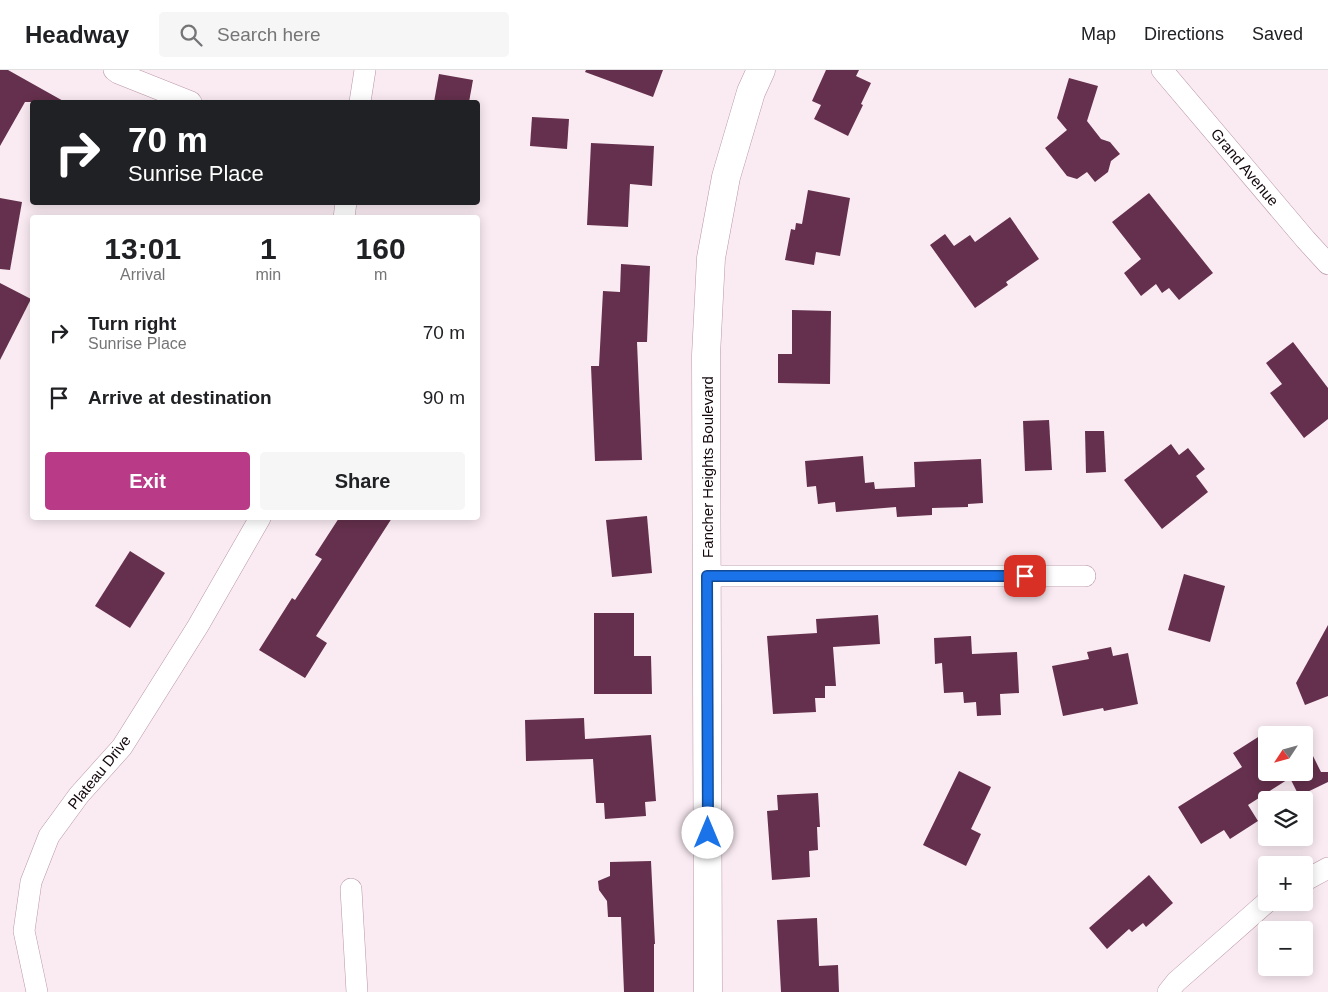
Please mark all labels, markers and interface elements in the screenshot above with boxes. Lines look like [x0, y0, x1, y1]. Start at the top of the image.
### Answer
search box [159, 12, 509, 57]
text: Headway [25, 21, 129, 48]
icon: search [177, 21, 205, 49]
text: Search here [217, 24, 321, 45]
text: Map [1081, 24, 1116, 44]
text: Directions [1144, 24, 1224, 44]
text: Saved [1252, 24, 1303, 44]
icon: right [45, 120, 110, 185]
text: 70 m [128, 120, 208, 159]
street label: Grand Avenue [1208, 125, 1282, 209]
text: Sunrise Place [128, 161, 264, 186]
text: 13:01 [104, 232, 181, 265]
text: 1 [260, 232, 277, 265]
text: 160 [356, 232, 406, 265]
text: Arrival [120, 266, 165, 283]
text: min [255, 266, 281, 283]
text: m [374, 266, 387, 283]
text: Turn right [88, 313, 176, 334]
icon: right [45, 319, 73, 347]
text: 70 m [423, 322, 465, 343]
text: Sunrise Place [88, 335, 187, 352]
street label: Fancher Heights Boulevard [699, 376, 716, 558]
icon: arrive [45, 384, 73, 412]
text: Arrive at destination [88, 387, 272, 408]
text: 90 m [423, 387, 465, 408]
button: Exit [45, 452, 250, 510]
button: Share [260, 452, 465, 510]
pin [1004, 555, 1046, 597]
icon: arrive [1011, 562, 1039, 590]
north arrow [1258, 726, 1312, 781]
map controls [1258, 726, 1313, 976]
street label: Plateau Drive [64, 732, 134, 812]
button: layers [1258, 791, 1313, 846]
position arrow [681, 806, 733, 858]
button: + [1258, 856, 1313, 911]
button: − [1258, 921, 1313, 976]

